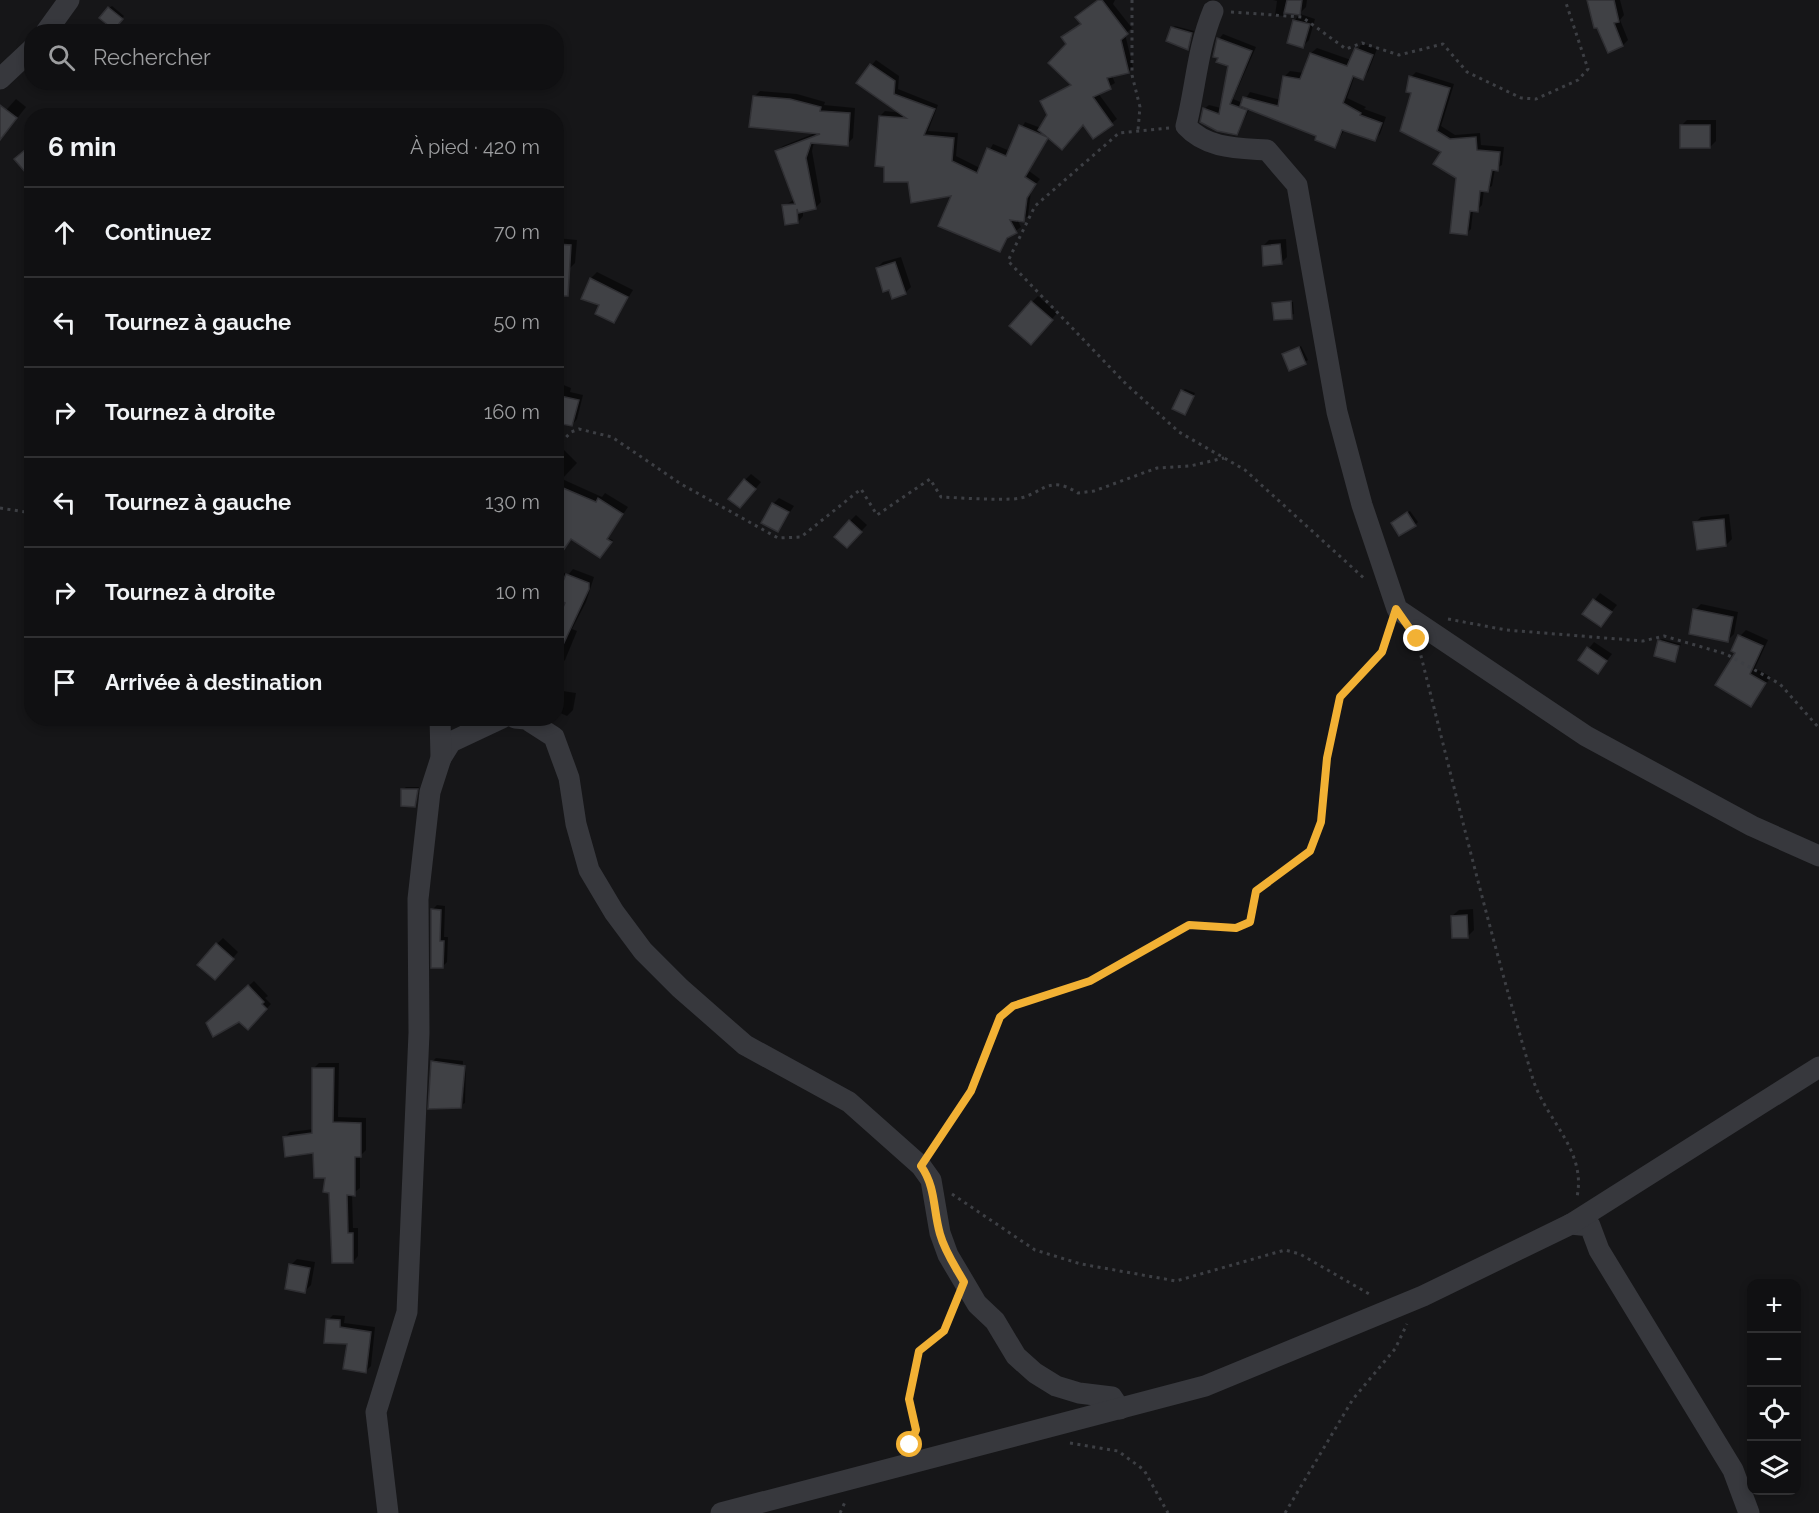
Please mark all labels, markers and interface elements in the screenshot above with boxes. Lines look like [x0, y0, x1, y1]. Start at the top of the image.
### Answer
search box [24, 24, 564, 90]
icon: search [45, 41, 78, 74]
text: Rechercher [93, 44, 211, 70]
text: 6 min [48, 132, 117, 162]
text: À pied · 420 m [410, 135, 540, 159]
icon: ahead [48, 216, 81, 249]
text: Continuez [105, 219, 211, 245]
text: 70 m [494, 220, 540, 244]
icon: left [48, 306, 81, 339]
text: Tournez à gauche [105, 309, 291, 335]
text: 50 m [493, 310, 540, 334]
icon: right [48, 396, 81, 429]
text: Tournez à droite [105, 399, 275, 425]
text: 160 m [484, 400, 540, 424]
icon: left [48, 486, 81, 519]
text: Tournez à gauche [105, 489, 291, 515]
text: 130 m [485, 490, 540, 514]
icon: right [48, 576, 81, 609]
text: Tournez à droite [105, 579, 275, 605]
text: 10 m [496, 580, 540, 604]
route end [1403, 625, 1429, 651]
icon: arrive [48, 666, 81, 699]
text: Arrivée à destination [105, 669, 322, 695]
map controls [1747, 1279, 1801, 1495]
button: + [1747, 1279, 1801, 1333]
button: − [1747, 1333, 1801, 1387]
button: locate [1747, 1387, 1801, 1441]
route start [896, 1431, 922, 1457]
button: layers [1747, 1441, 1801, 1495]

